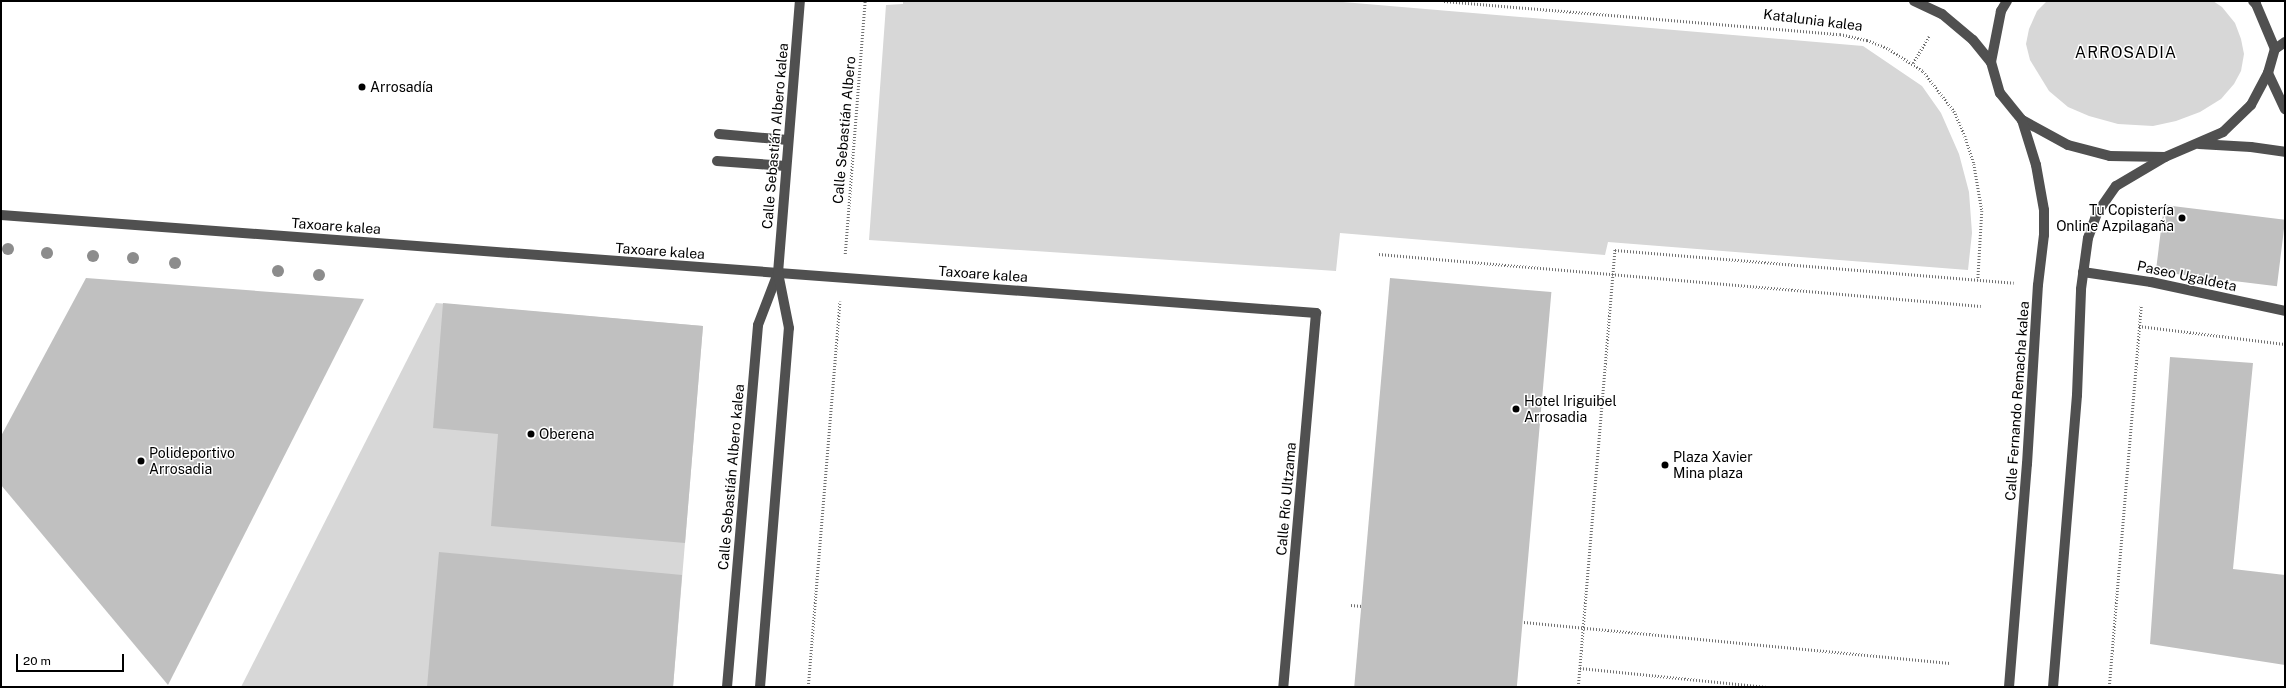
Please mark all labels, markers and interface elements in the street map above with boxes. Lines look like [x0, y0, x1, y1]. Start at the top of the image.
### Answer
street label: Katalunia kalea [1762, 6, 1864, 34]
street label: Calle Sebastián Albero kalea [758, 42, 792, 230]
district label: ARROSADIA [2075, 43, 2177, 63]
street label: Calle Sebastián Albero [829, 55, 859, 205]
place label: Arrosadía [370, 79, 433, 95]
marker: Arrosadía [357, 82, 367, 92]
place label: Tu Copistería Online Azpilagaña [2056, 202, 2174, 234]
marker: Tu Copistería Online Azpilagaña [2177, 213, 2187, 223]
street label: Taxoare kalea [291, 214, 381, 238]
street label: Taxoare kalea [615, 239, 705, 263]
street label: Paseo Ugaldeta [2136, 257, 2238, 295]
street label: Taxoare kalea [938, 262, 1028, 286]
street label: Calle Fernando Remacha kalea [2002, 301, 2032, 501]
street label: Calle Sebastián Albero kalea [714, 383, 748, 571]
place label: Hotel Iriguibel Arrosadia [1524, 393, 1617, 426]
marker: Hotel Iriguibel Arrosadia [1511, 404, 1521, 414]
place label: Oberena [539, 426, 595, 442]
marker: Oberena [526, 429, 536, 439]
street label: Calle Río Ultzama [1273, 442, 1299, 556]
place label: Polideportivo Arrosadia [149, 445, 235, 478]
place label: Plaza Xavier Mina plaza [1673, 449, 1753, 482]
marker: Polideportivo Arrosadia [136, 456, 146, 466]
marker: Plaza Xavier Mina plaza [1660, 460, 1670, 470]
scale bar [18, 646, 126, 672]
text: 20 m [23, 654, 51, 668]

